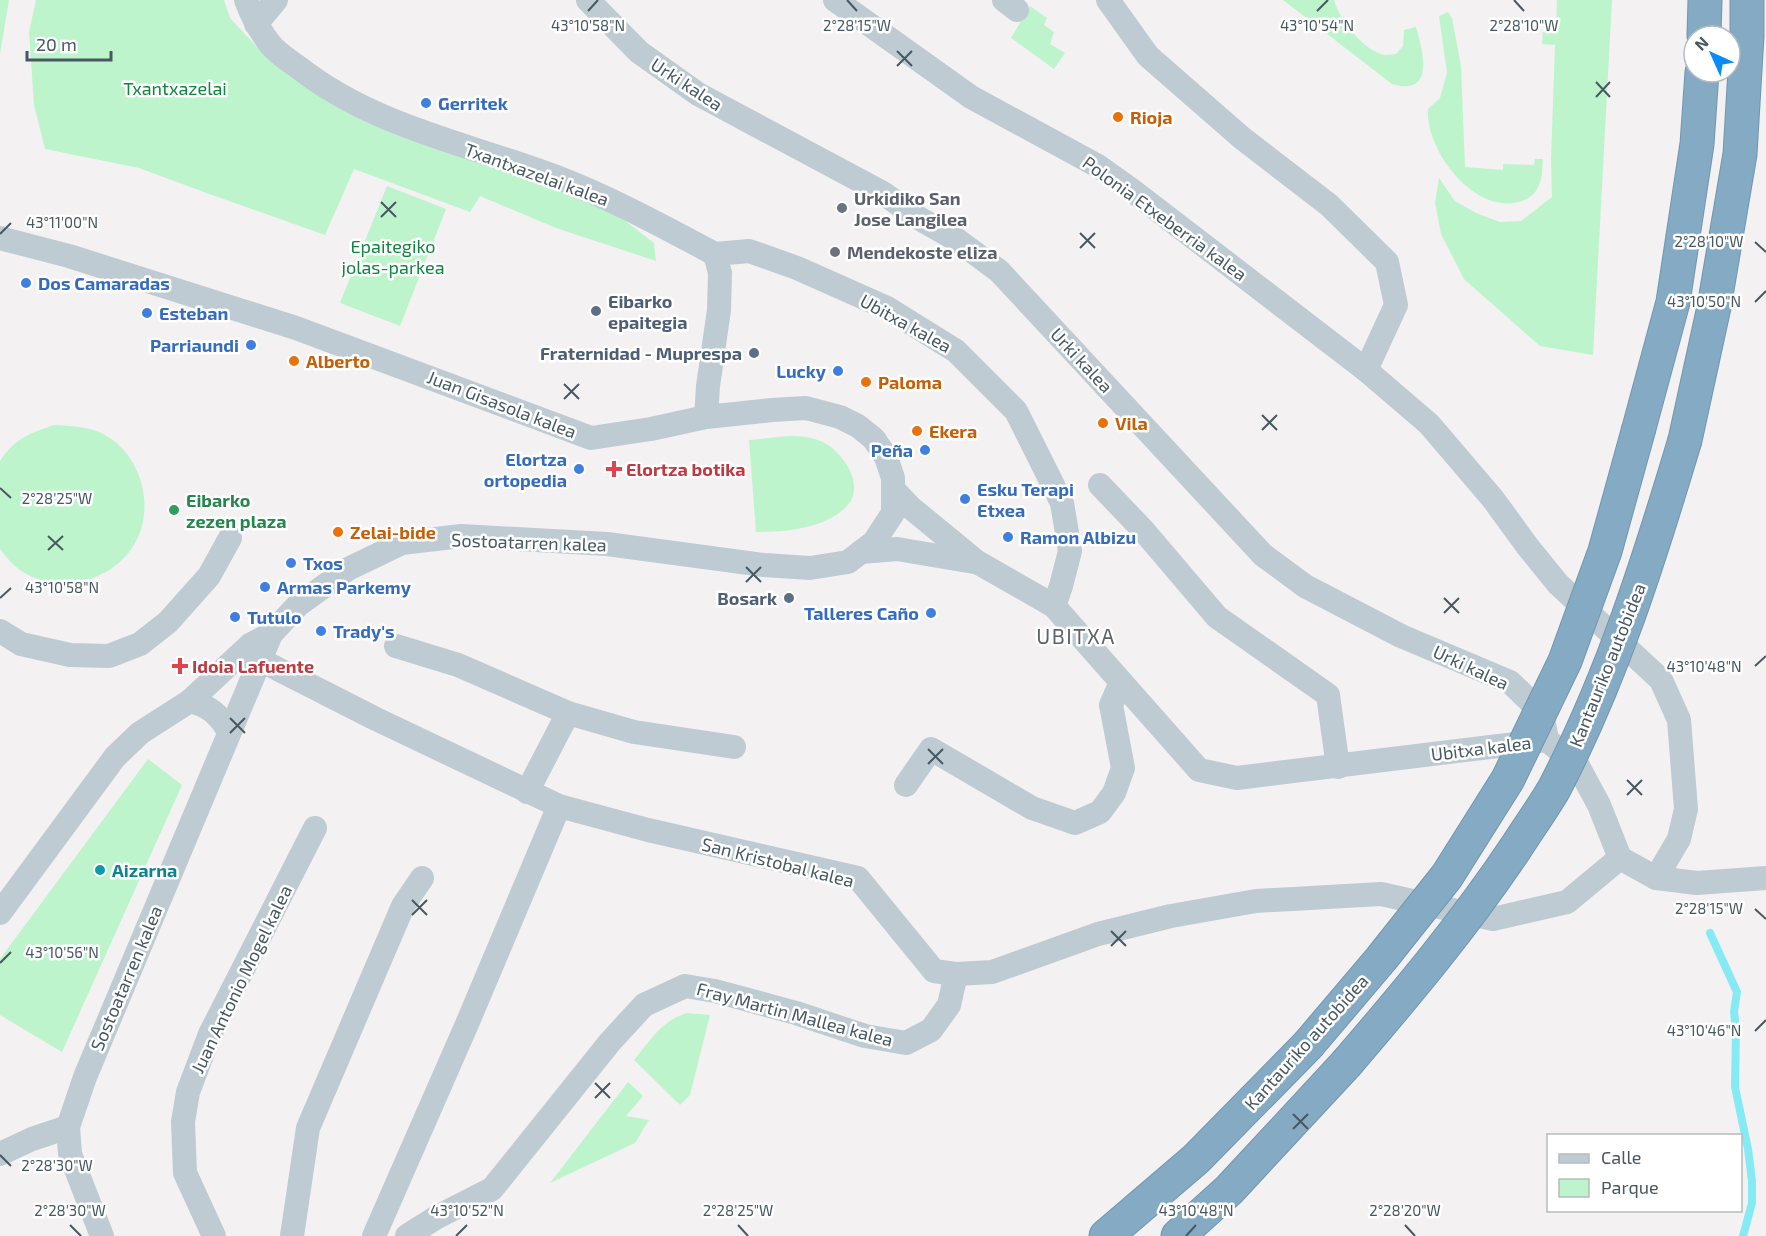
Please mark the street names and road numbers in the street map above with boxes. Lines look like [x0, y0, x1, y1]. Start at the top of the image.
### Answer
street label: Urki kalea [647, 53, 727, 115]
street label: Txantxazelai kalea [462, 138, 612, 210]
street label: Polonia Etxeberria kalea [1079, 151, 1251, 285]
street label: Ubitxa kalea [857, 289, 955, 357]
street label: Urki kalea [1046, 323, 1118, 397]
street label: Juan Gisasola kalea [424, 365, 580, 443]
street label: Sostoatarren kalea [451, 528, 607, 556]
street label: Kantauriko autobidea [1564, 580, 1650, 750]
street label: Urki kalea [1430, 640, 1512, 694]
street label: Ubitxa kalea [1430, 731, 1532, 765]
street label: San Kristobal kalea [700, 832, 856, 892]
street label: Juan Antonio Mogel kalea [186, 881, 296, 1077]
street label: Sostoatarren kalea [86, 902, 166, 1054]
street label: Kantauriko autobidea [1239, 970, 1373, 1114]
street label: Fray Martin Mallea kalea [695, 977, 895, 1051]

